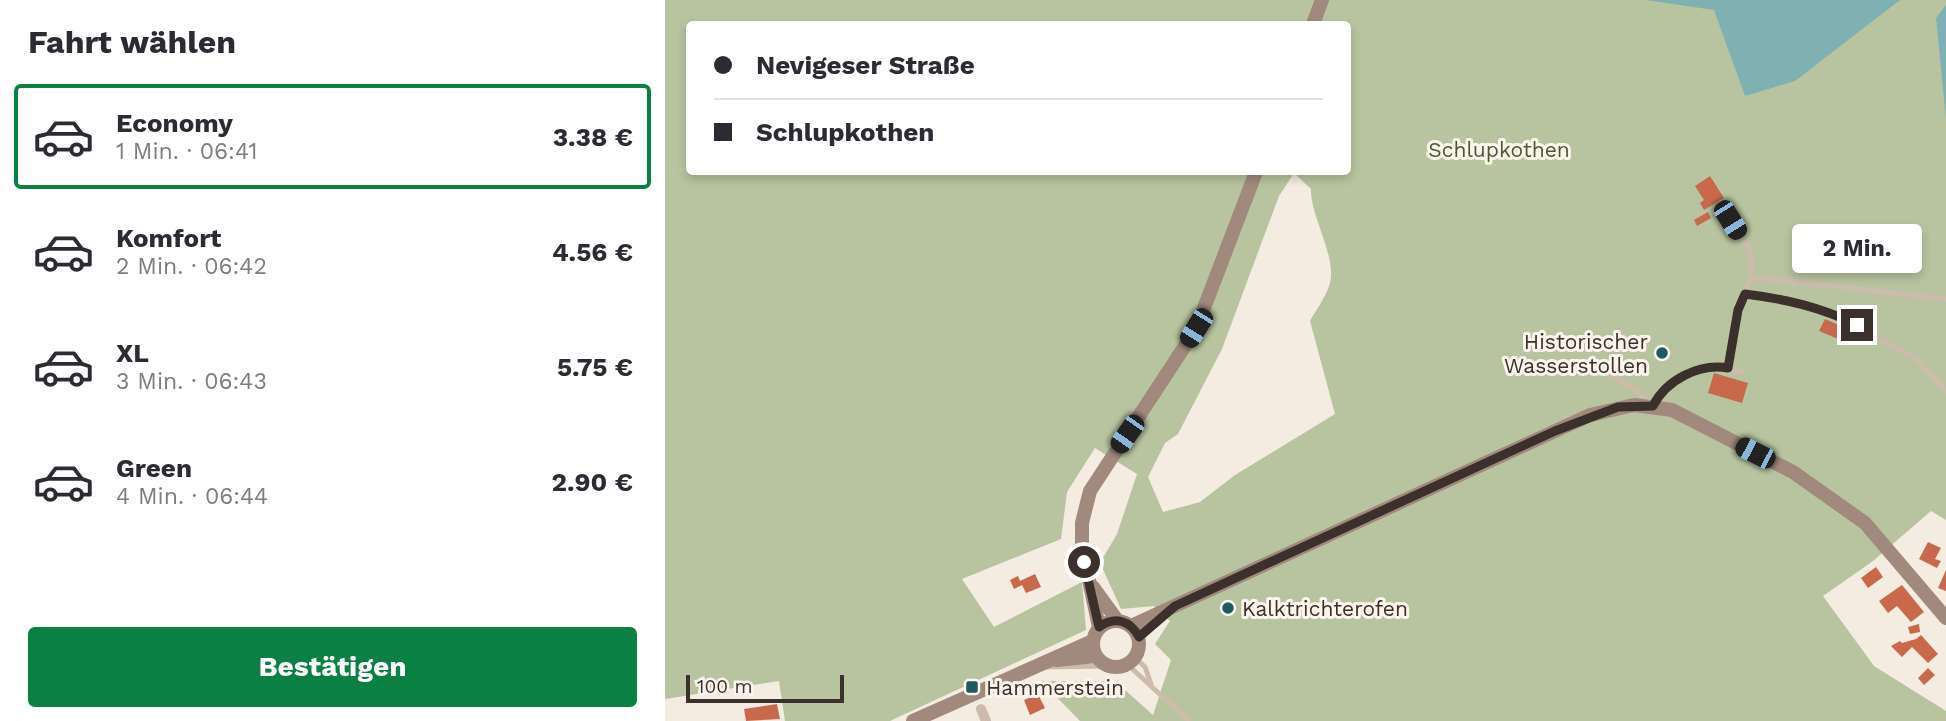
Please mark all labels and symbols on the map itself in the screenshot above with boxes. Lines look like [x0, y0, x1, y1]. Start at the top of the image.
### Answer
park label: Schlupkothen [1428, 137, 1570, 162]
car [1710, 197, 1751, 243]
callout: 2 Min. [1792, 224, 1922, 272]
car [1176, 305, 1217, 351]
route end [1841, 309, 1873, 341]
place label: Historischer Wasserstollen [1504, 329, 1648, 378]
marker: Historischer Wasserstollen [1654, 345, 1670, 361]
car [1107, 411, 1148, 457]
car [1732, 434, 1779, 472]
route start [1068, 546, 1100, 578]
place label: Kalktrichterofen [1242, 596, 1408, 621]
marker: Kalktrichterofen [1220, 600, 1236, 616]
scale bar [686, 672, 843, 704]
place label: Hammerstein [986, 675, 1124, 700]
marker: Hammerstein [964, 679, 980, 695]

